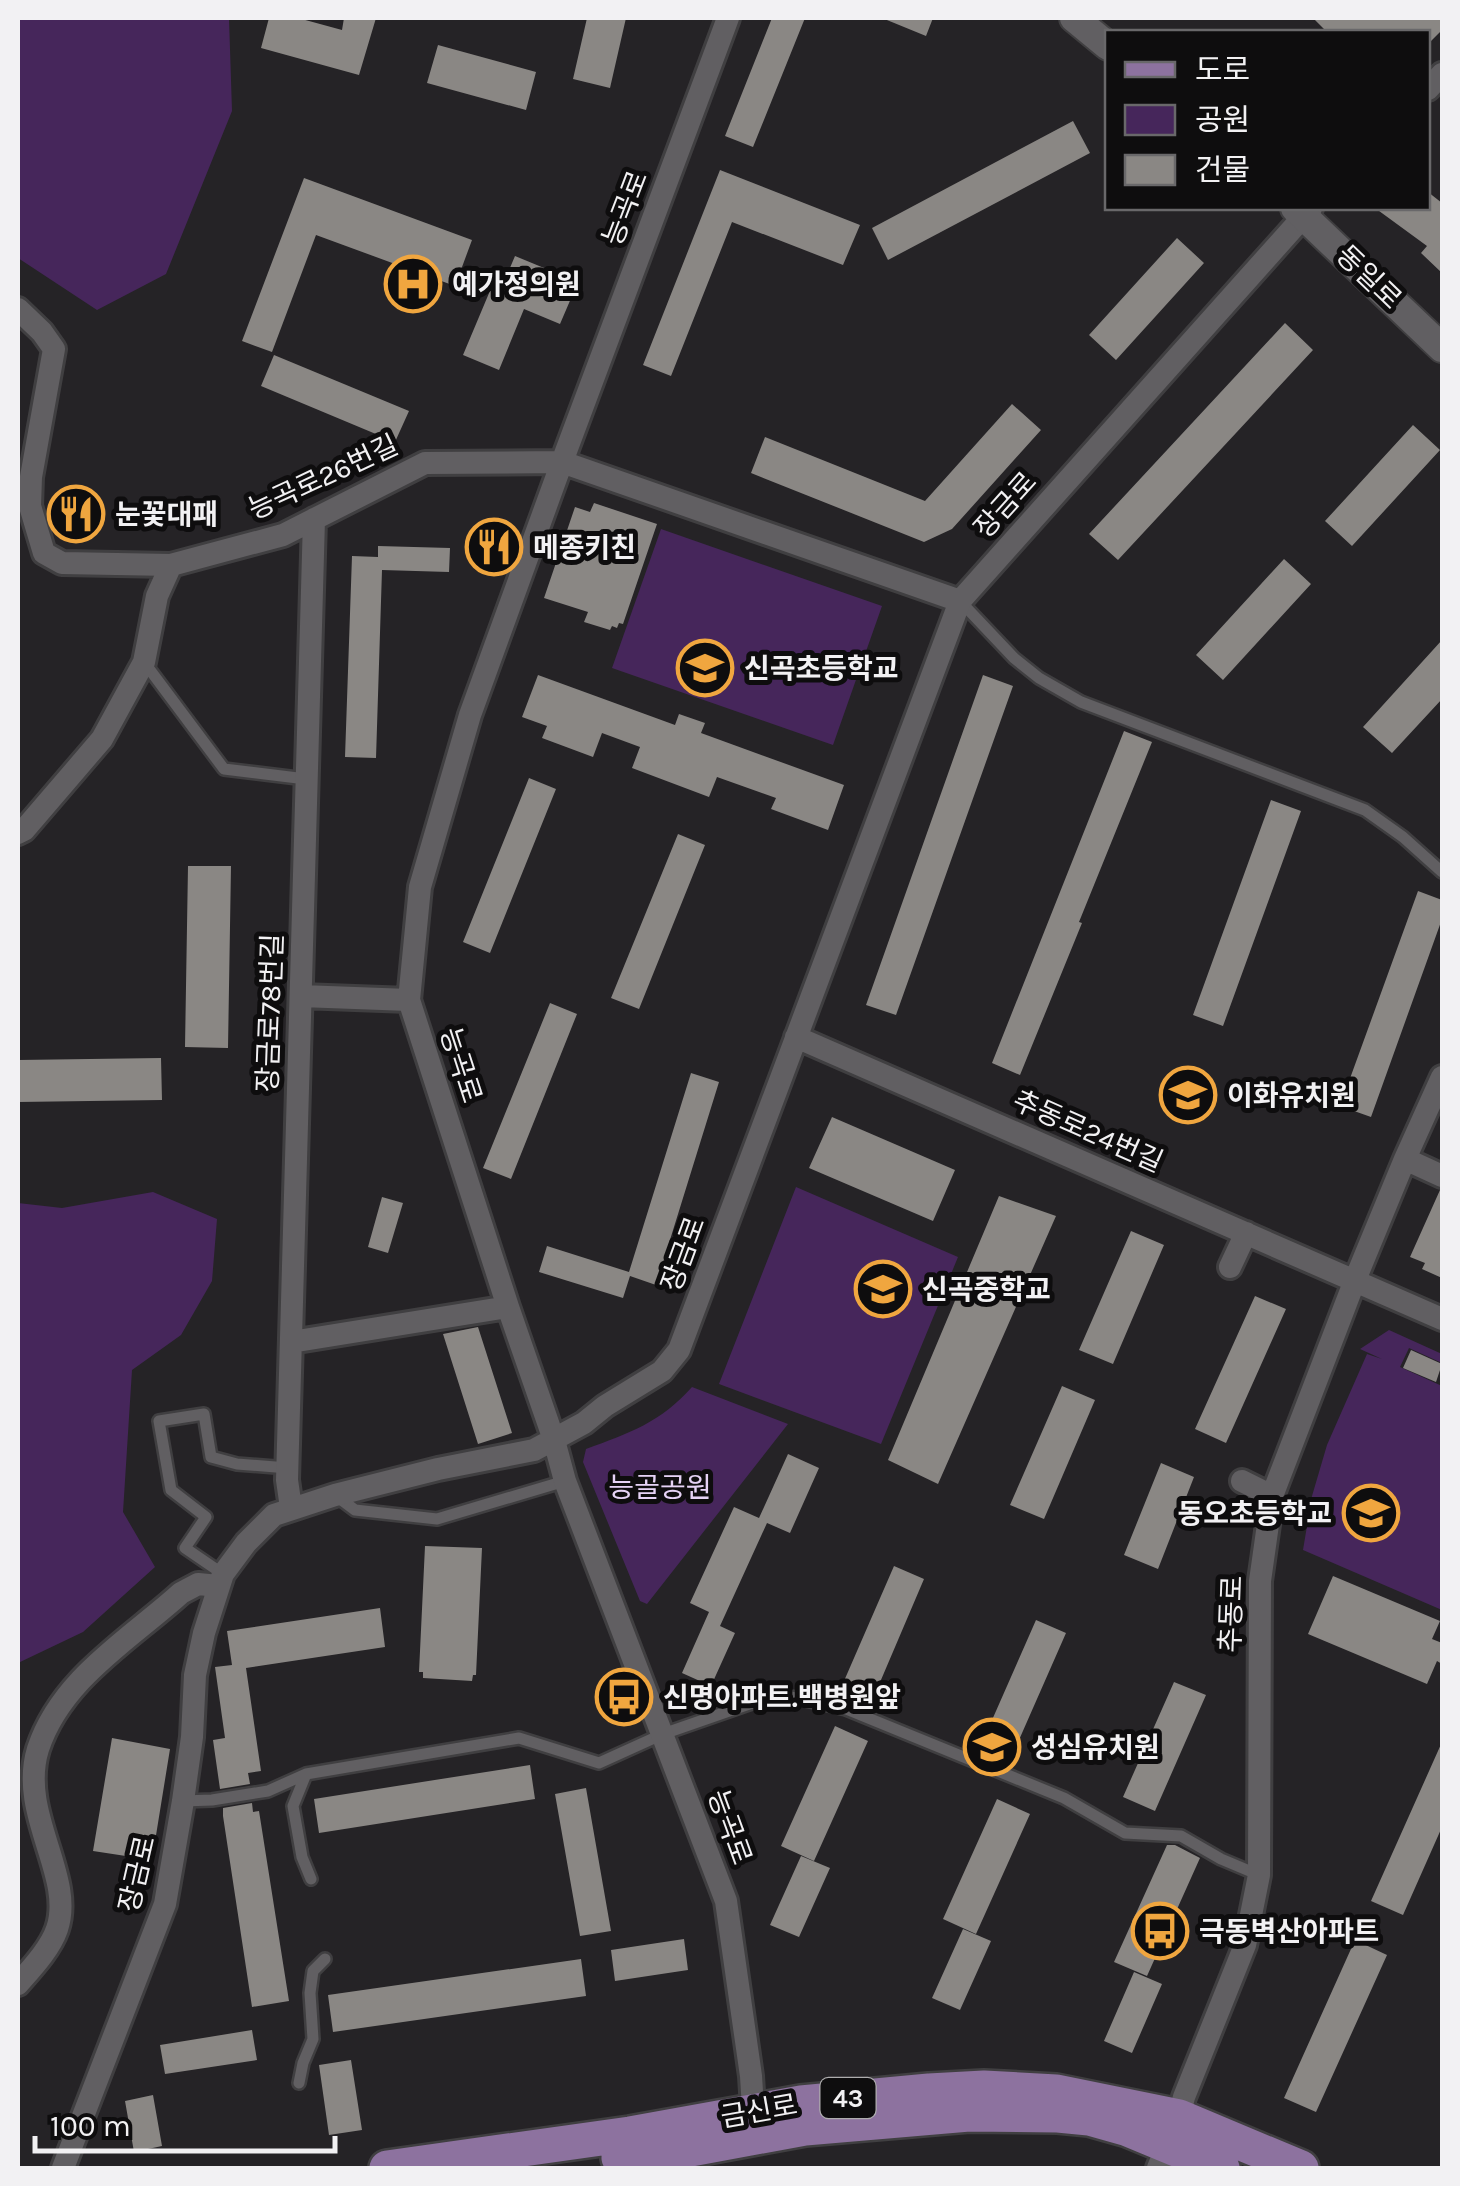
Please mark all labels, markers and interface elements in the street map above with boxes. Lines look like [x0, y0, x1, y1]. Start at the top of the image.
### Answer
legend [1105, 30, 1430, 210]
text: 도로 [1195, 52, 1250, 88]
text: 공원 [1195, 102, 1250, 138]
text: 건물 [1195, 152, 1250, 188]
street label: 능곡로 [596, 166, 654, 250]
street label: 동일로 [1330, 238, 1408, 316]
hospital icon: 예가정의원 [383, 254, 443, 314]
place label: 예가정의원 [452, 268, 581, 301]
street label: 능곡로26번길 [243, 428, 403, 526]
street label: 장금로 [967, 465, 1043, 545]
restaurant icon: 눈꽃대패 [46, 484, 106, 544]
place label: 눈꽃대패 [115, 498, 218, 531]
restaurant icon: 메종키친 [464, 517, 524, 577]
place label: 메종키친 [533, 531, 636, 564]
school or university icon: 신곡초등학교 [675, 638, 735, 698]
place label: 신곡초등학교 [744, 652, 899, 685]
street label: 장금로78번길 [251, 933, 289, 1093]
street label: 능곡로 [433, 1023, 489, 1107]
school or university icon: 이화유치원 [1158, 1065, 1218, 1125]
place label: 이화유치원 [1227, 1079, 1356, 1112]
street label: 추동로24번길 [1008, 1083, 1168, 1179]
street label: 장금로 [654, 1212, 712, 1296]
school or university icon: 신곡중학교 [853, 1259, 913, 1319]
place label: 신곡중학교 [922, 1273, 1051, 1306]
park label: 능골공원 [608, 1471, 712, 1504]
school or university icon: 동오초등학교 [1341, 1483, 1401, 1543]
place label: 동오초등학교 [1177, 1497, 1332, 1530]
street label: 추동로 [1213, 1575, 1249, 1653]
bus stop icon: 신명아파트.백병원앞 [594, 1667, 654, 1727]
place label: 신명아파트.백병원앞 [663, 1681, 901, 1714]
school or university icon: 성심유치원 [962, 1717, 1022, 1777]
place label: 성심유치원 [1031, 1731, 1160, 1764]
street label: 능곡로 [701, 1785, 759, 1869]
street label: 장금로 [112, 1833, 162, 1915]
bus stop icon: 극동벽산아파트 [1130, 1901, 1190, 1961]
place label: 극동벽산아파트 [1199, 1915, 1379, 1948]
road number: 43 [820, 2078, 876, 2118]
street label: 금신로 [718, 2088, 800, 2134]
scale bar [35, 2091, 335, 2153]
text: 100 m [50, 2108, 131, 2144]

